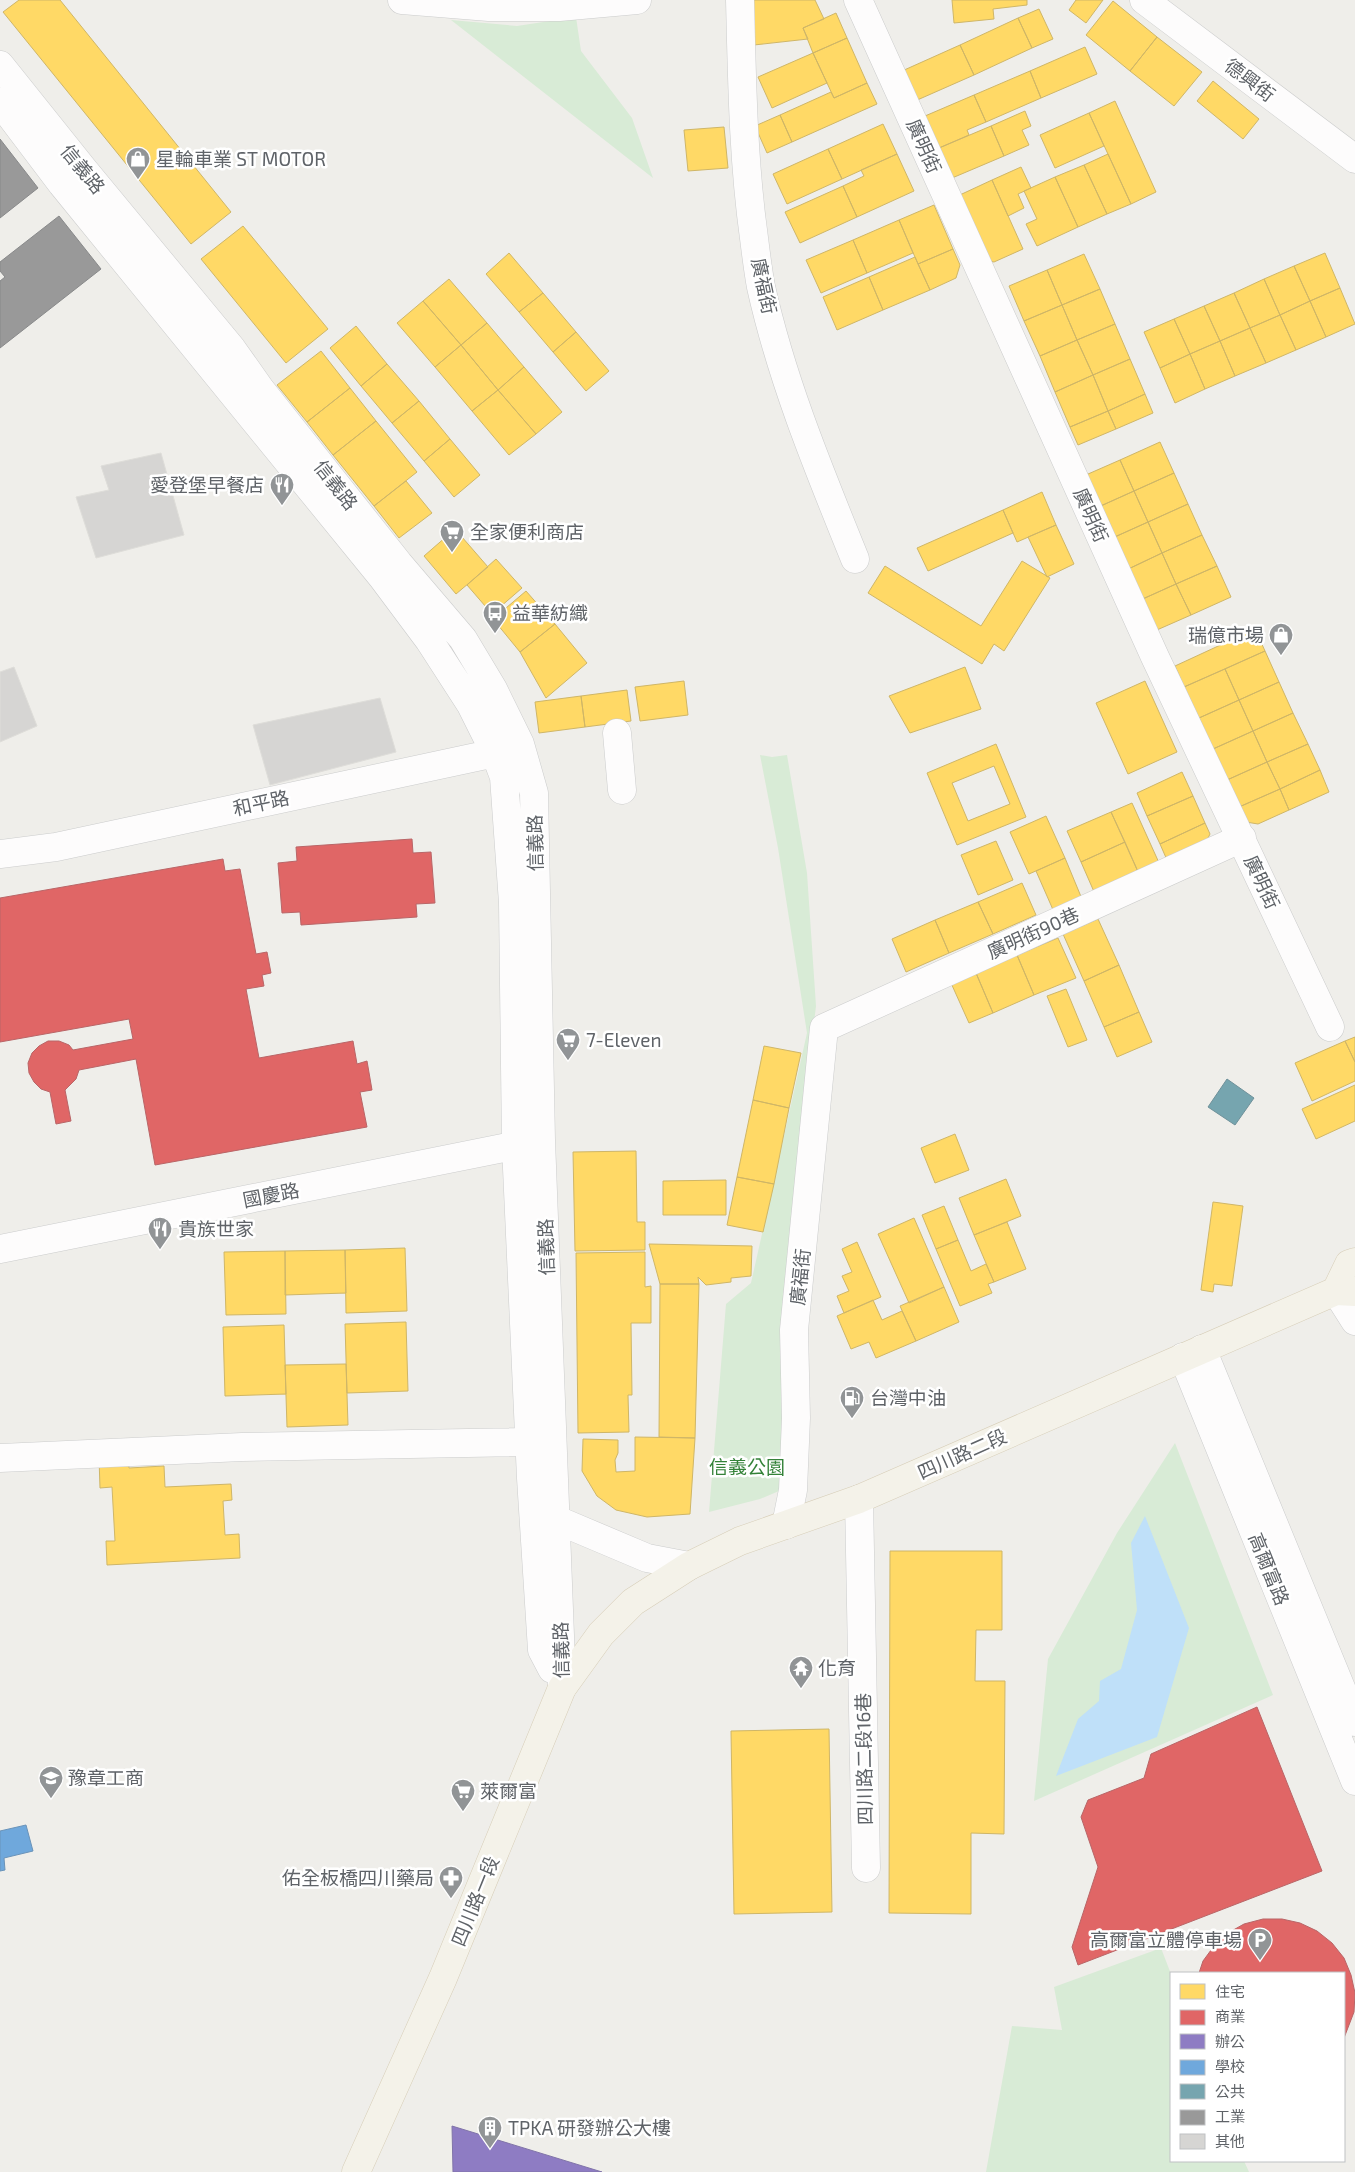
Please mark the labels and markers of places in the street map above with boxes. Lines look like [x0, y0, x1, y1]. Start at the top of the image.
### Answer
shop icon: 星輪車業 ST MOTOR [125, 146, 151, 180]
place label: 星輪車業 ST MOTOR [156, 147, 326, 170]
restaurant icon: 愛登堡早餐店 [269, 472, 295, 506]
place label: 愛登堡早餐店 [150, 473, 264, 496]
supermarket icon: 全家便利商店 [439, 519, 465, 553]
place label: 全家便利商店 [470, 520, 584, 543]
bus stop icon: 益華紡織 [482, 600, 508, 634]
place label: 益華紡織 [512, 601, 588, 624]
shop icon: 瑞億市場 [1268, 622, 1294, 656]
place label: 瑞億市場 [1188, 623, 1264, 646]
supermarket icon: 7-Eleven [555, 1027, 581, 1061]
place label: 7-Eleven [586, 1028, 662, 1051]
restaurant icon: 貴族世家 [147, 1216, 173, 1250]
place label: 貴族世家 [178, 1217, 254, 1240]
fuel station icon: 台灣中油 [839, 1385, 865, 1419]
place label: 台灣中油 [870, 1386, 946, 1409]
temple icon: 化育 [788, 1655, 814, 1689]
place label: 化育 [818, 1656, 856, 1679]
school or university icon: 豫章工商 [38, 1765, 64, 1799]
place label: 豫章工商 [68, 1766, 144, 1789]
supermarket icon: 萊爾富 [450, 1778, 476, 1812]
place label: 萊爾富 [480, 1779, 537, 1802]
pharmacy icon: 佑全板橋四川藥局 [438, 1865, 464, 1899]
place label: 佑全板橋四川藥局 [282, 1866, 434, 1889]
parking icon: 高爾富立體停車場 [1247, 1927, 1273, 1961]
place label: 高爾富立體停車場 [1090, 1928, 1242, 1951]
building icon: TPKA 研發辦公大樓 [477, 2115, 503, 2149]
place label: TPKA 研發辦公大樓 [508, 2116, 671, 2139]

